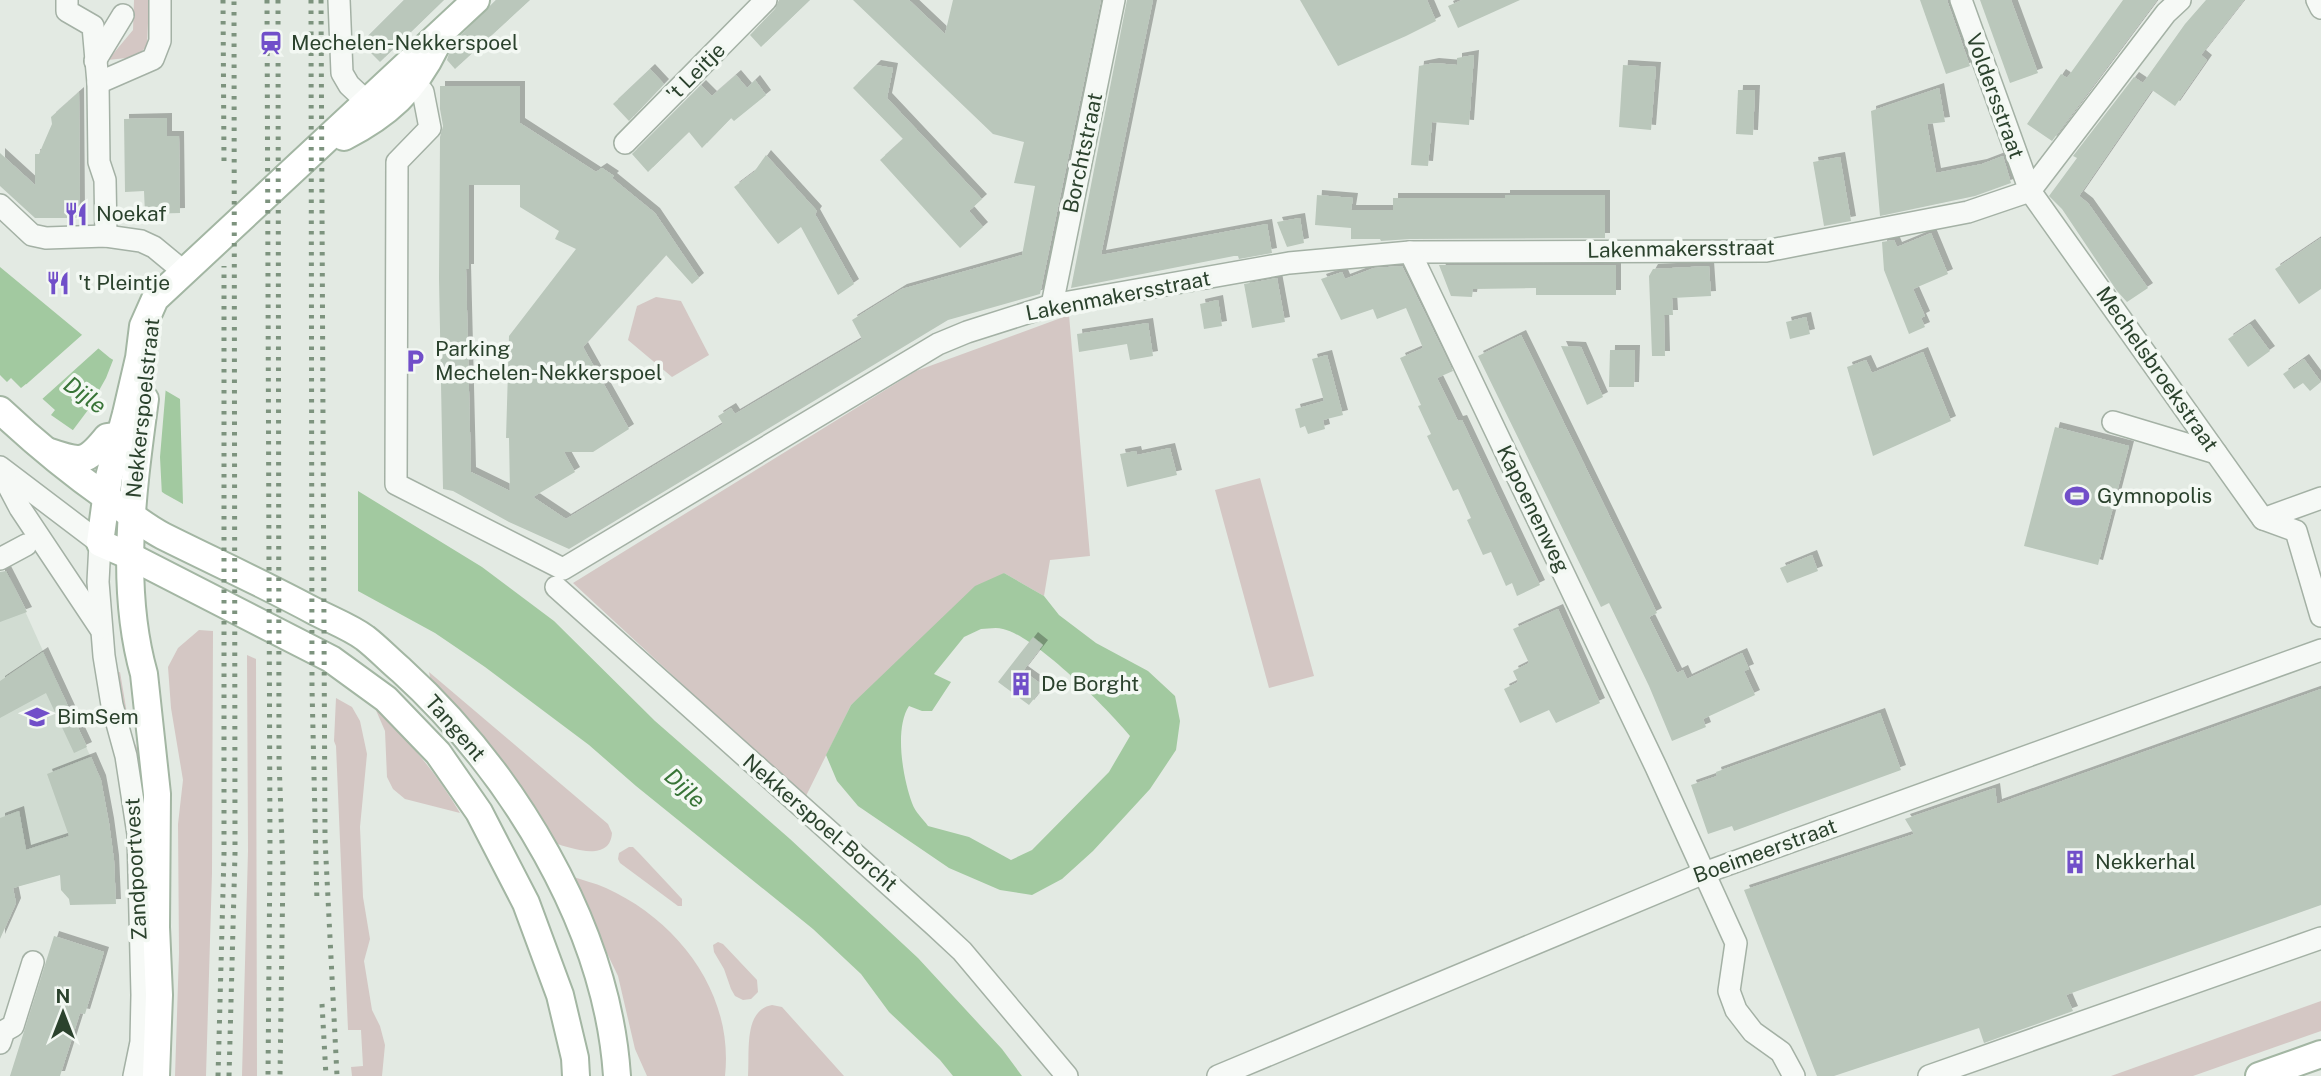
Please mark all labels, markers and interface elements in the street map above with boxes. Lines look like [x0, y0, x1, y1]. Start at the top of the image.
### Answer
station icon: Mechelen-Nekkerspoel [257, 29, 285, 57]
place label: Mechelen-Nekkerspoel [291, 30, 518, 55]
street label: Voldersstraat [1961, 30, 2030, 162]
street label: 't Leitje [661, 37, 730, 106]
street label: Borchtstraat [1058, 90, 1107, 215]
restaurant icon: Noekaf [62, 200, 90, 228]
place label: Noekaf [96, 201, 167, 226]
street label: Lakenmakersstraat [1587, 234, 1775, 263]
street label: Lakenmakersstraat [1023, 265, 1212, 326]
restaurant icon: 't Pleintje [44, 269, 72, 297]
place label: 't Pleintje [78, 270, 170, 295]
street label: Mechelsbroekstraat [2091, 281, 2224, 456]
street label: Nekkerspoelstraat [121, 317, 164, 499]
place label: Parking Mechelen-Nekkerspoel [435, 336, 662, 385]
parking icon: Parking Mechelen-Nekkerspoel [401, 347, 429, 375]
water label: Dijle [59, 370, 112, 419]
street label: Kapoenenweg [1492, 441, 1575, 577]
sports icon: Gymnopolis [2063, 482, 2091, 510]
place label: Gymnopolis [2097, 483, 2212, 508]
building icon: De Borght [1007, 670, 1035, 698]
place label: De Borght [1041, 671, 1139, 696]
street label: Tangent [420, 690, 491, 766]
school or university icon: BimSem [23, 703, 51, 731]
place label: BimSem [57, 704, 139, 729]
street label: Nekkerspoel-Borcht [738, 749, 903, 897]
water label: Dijle [659, 762, 711, 813]
street label: Zandpoortvest [119, 797, 152, 941]
street label: Boeimeerstraat [1690, 813, 1840, 888]
building icon: Nekkerhal [2061, 848, 2089, 876]
place label: Nekkerhal [2095, 849, 2196, 874]
north arrow [28, 978, 98, 1048]
text: N [56, 985, 70, 1007]

